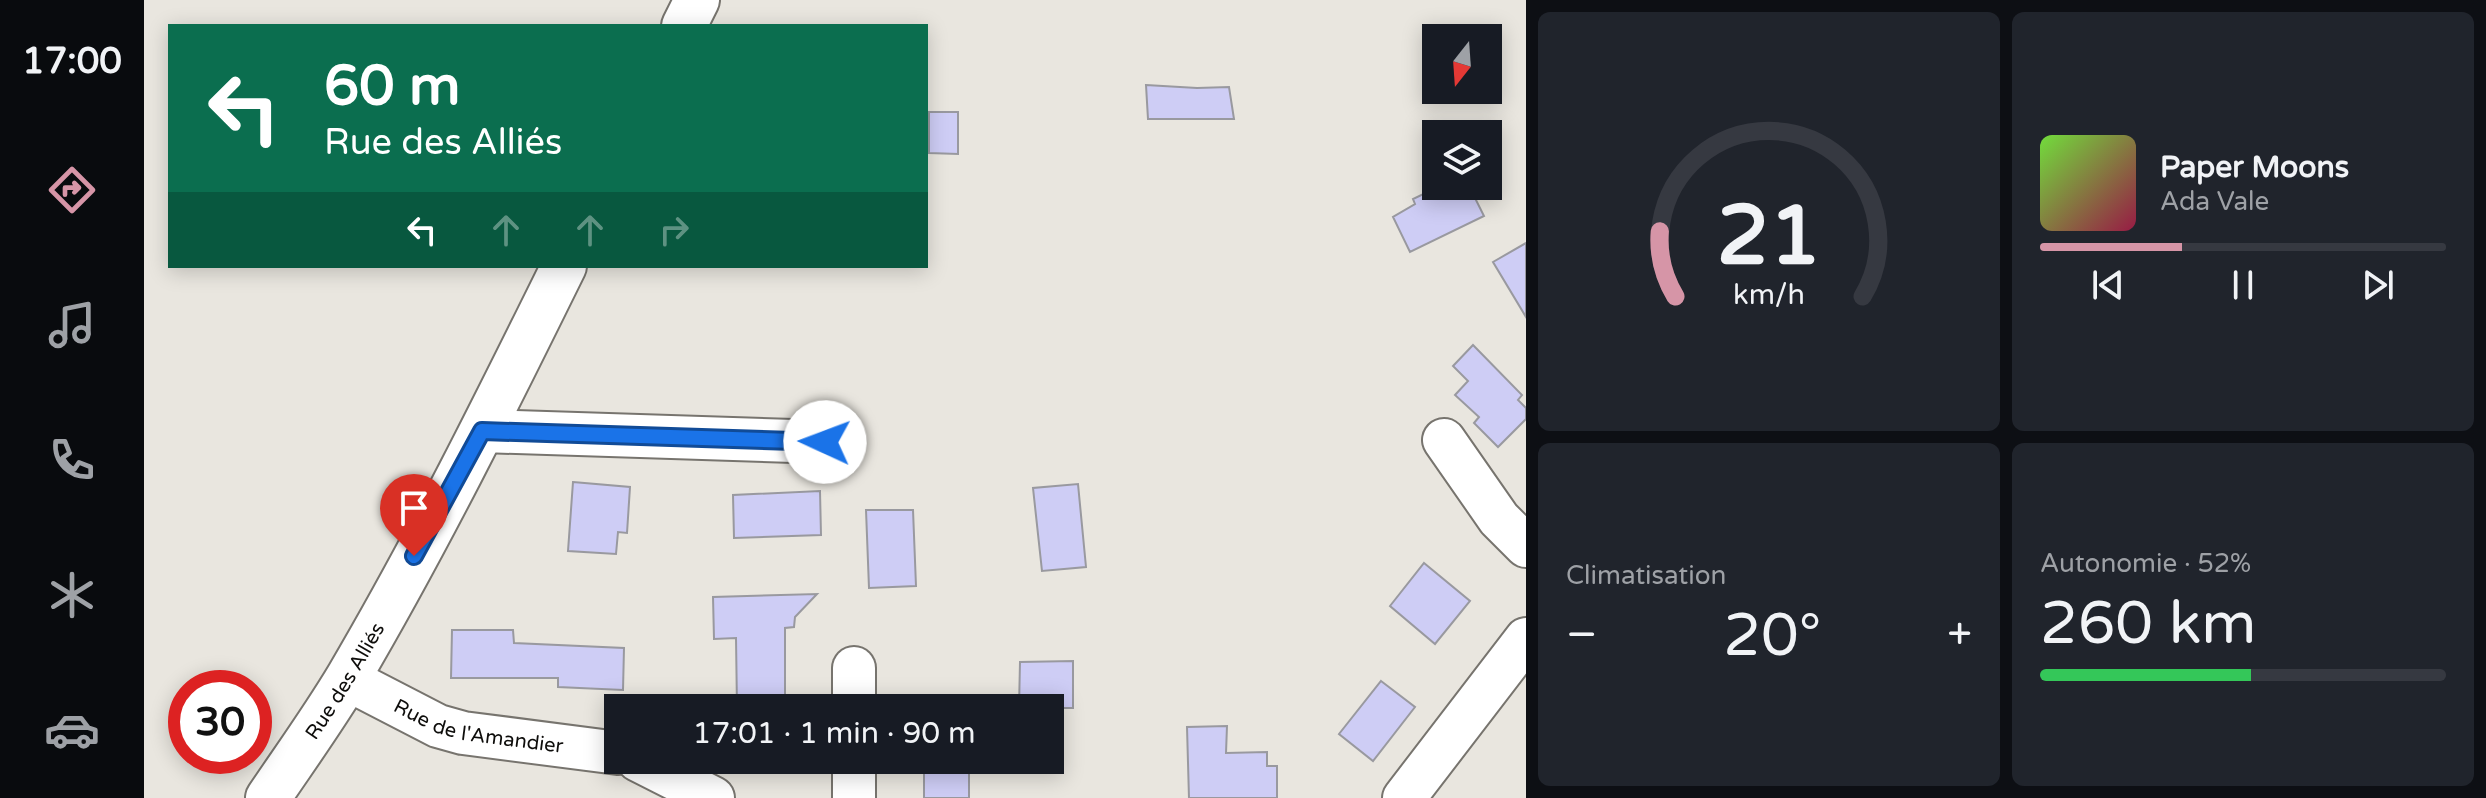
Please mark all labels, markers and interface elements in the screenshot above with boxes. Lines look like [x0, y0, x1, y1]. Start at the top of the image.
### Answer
north arrow [1422, 24, 1502, 104]
map controls [1422, 24, 1502, 200]
text: 17:00 [22, 40, 122, 83]
text: 60 m [324, 53, 460, 120]
icon: left [192, 56, 296, 160]
button: layers [1422, 120, 1502, 200]
text: Rue des Alliés [324, 121, 562, 164]
text: Paper Moons [2160, 149, 2349, 186]
icon: directions [44, 162, 100, 218]
text: Ada Vale [2160, 186, 2269, 217]
text: 21 [1717, 187, 1821, 287]
icon: left [400, 208, 444, 252]
icon: ahead [484, 208, 528, 252]
icon: ahead [568, 208, 612, 252]
icon: right [652, 208, 696, 252]
icon: previous [2086, 263, 2130, 307]
icon: pause [2221, 263, 2265, 307]
icon: next [2356, 263, 2400, 307]
text: km/h [1733, 278, 1805, 312]
icon: music [44, 297, 100, 353]
position arrow [783, 400, 867, 484]
icon: phone [44, 432, 100, 488]
pin [380, 474, 448, 556]
icon: arrive [392, 486, 436, 530]
text: Autonomie · 52% [2040, 548, 2251, 579]
text: Climatisation [1566, 560, 1726, 591]
icon: climate [44, 567, 100, 623]
text: 260 km [2040, 588, 2256, 660]
text: 20° [1723, 600, 1821, 672]
text: − [1566, 609, 1597, 662]
text: + [1947, 609, 1972, 662]
street label: Rue des Alliés [301, 619, 390, 744]
speed limit sign: 30 [168, 670, 272, 774]
street label: Rue de l'Amandier [390, 694, 565, 759]
icon: car [44, 702, 100, 758]
text: 17:01 · 1 min · 90 m [693, 715, 975, 752]

